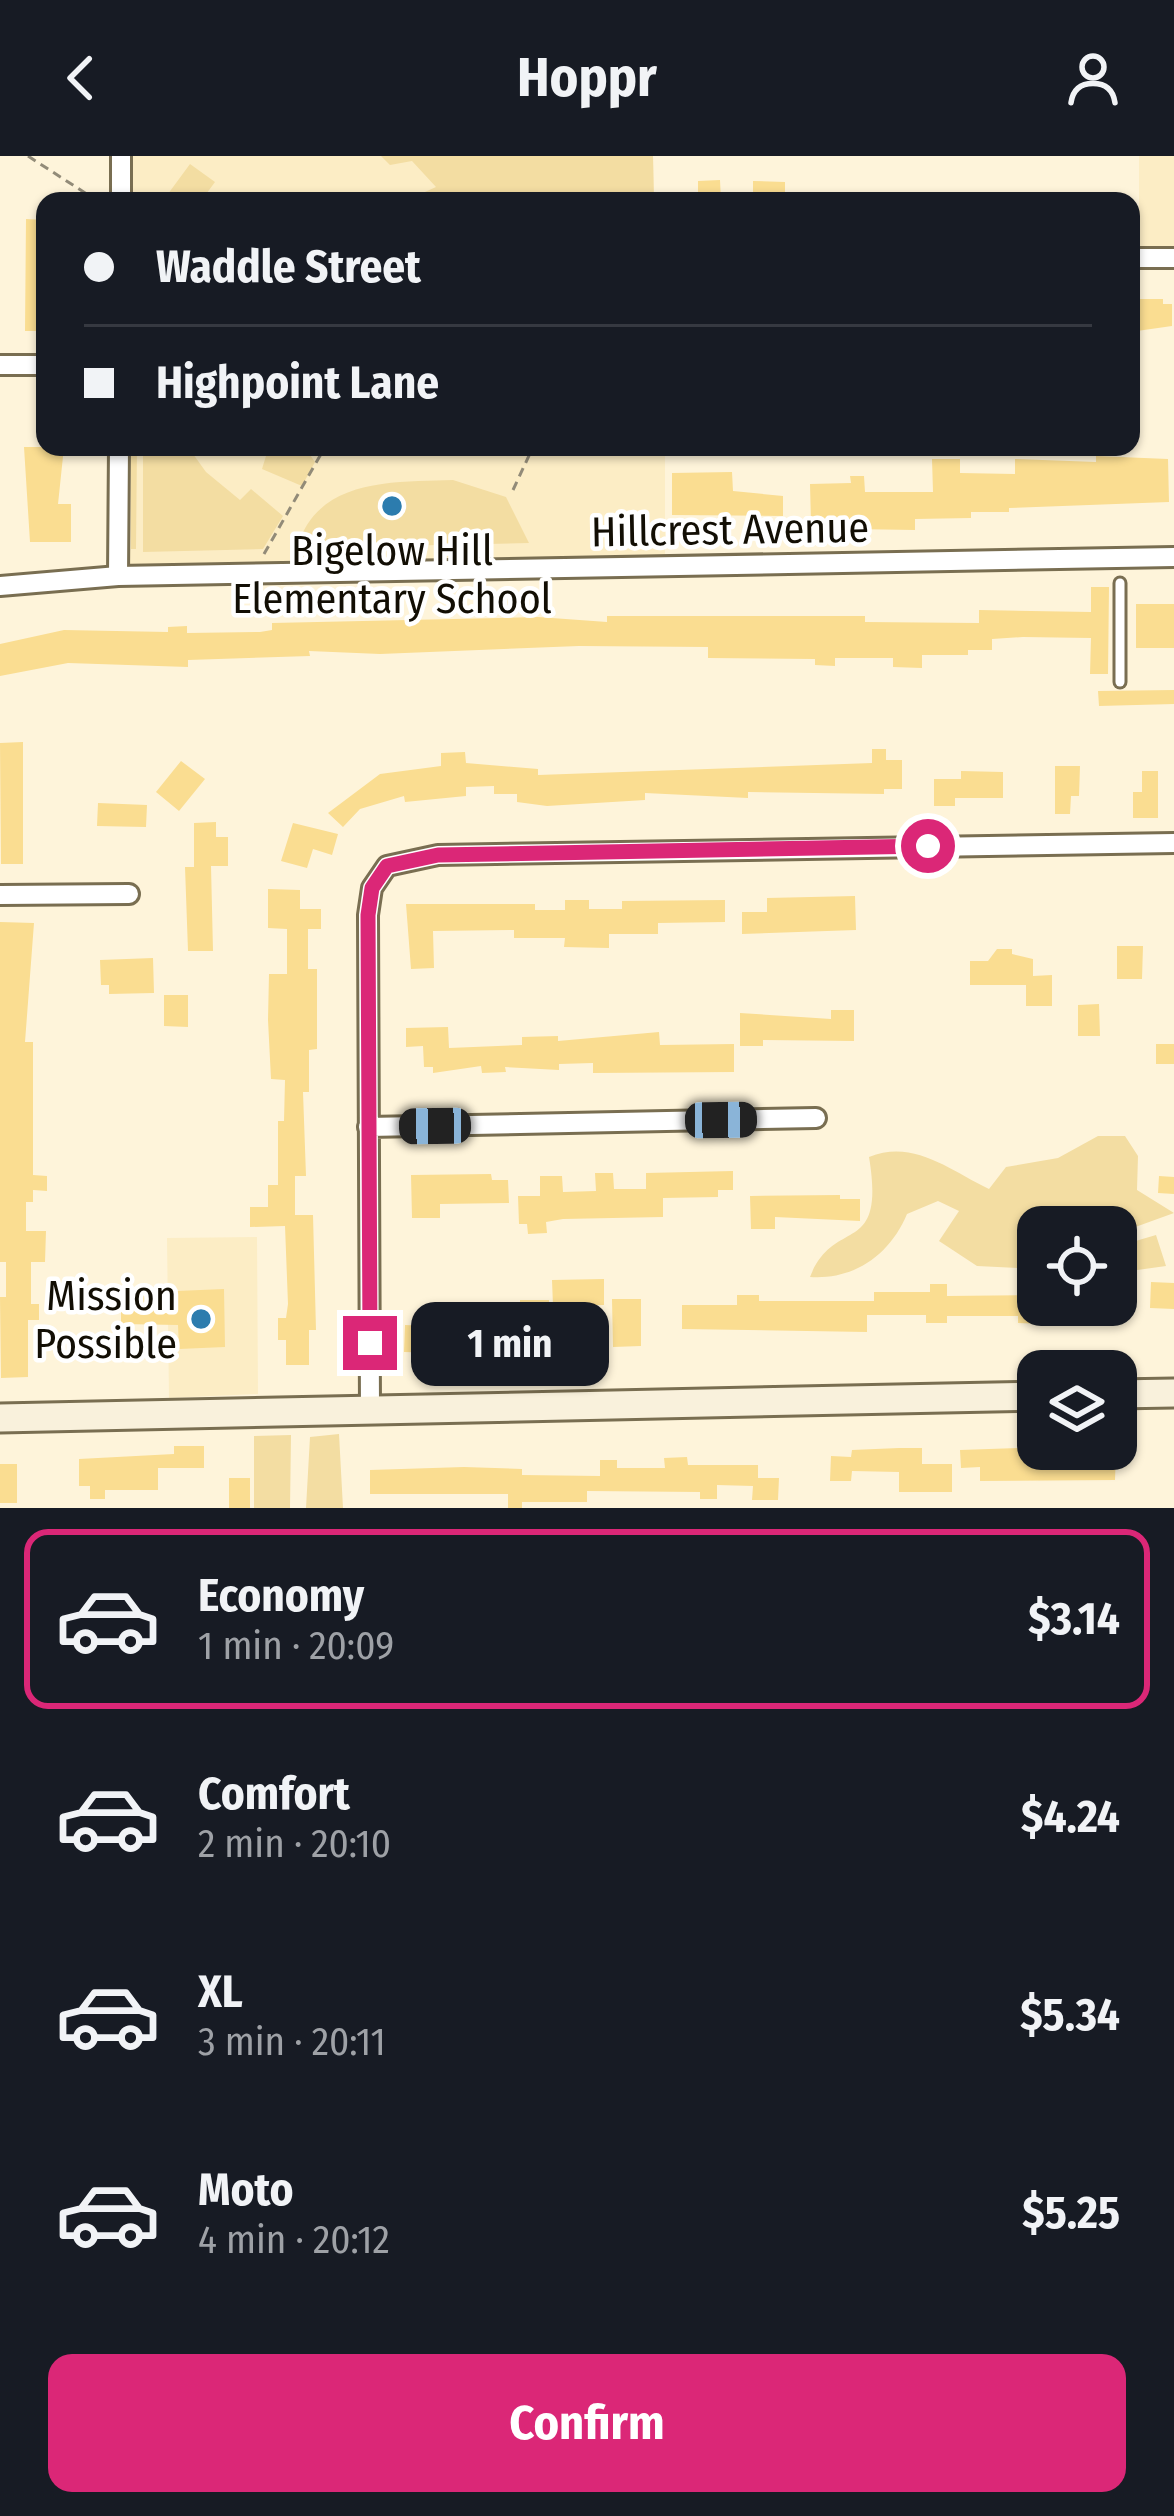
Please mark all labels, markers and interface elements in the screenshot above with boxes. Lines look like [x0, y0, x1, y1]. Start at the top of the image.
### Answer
icon: back [48, 45, 114, 111]
icon: person [1060, 45, 1126, 111]
text: Hoppr [517, 46, 657, 110]
text: Waddle Street [156, 240, 421, 294]
text: Highpoint Lane [156, 356, 439, 410]
marker: Bigelow Hill Elementary School [379, 493, 405, 519]
street label: Hillcrest Avenue [591, 503, 869, 557]
place label: Bigelow Hill Elementary School [232, 526, 552, 624]
route start [901, 819, 955, 873]
car [685, 1101, 757, 1139]
car [399, 1107, 471, 1145]
map controls [1017, 1206, 1137, 1470]
button: locate [1017, 1206, 1137, 1326]
place label: Mission Possible [34, 1271, 177, 1369]
callout: 1 min [412, 1301, 610, 1385]
marker: Mission Possible [188, 1306, 214, 1332]
route end [343, 1316, 397, 1370]
text: 1 min [468, 1321, 552, 1367]
button: layers [1017, 1350, 1137, 1470]
icon: car [54, 1565, 162, 1673]
text: Economy [198, 1569, 364, 1623]
text: $3.14 [1028, 1592, 1120, 1646]
text: 1 min · 20:09 [198, 1623, 394, 1669]
icon: car [54, 1763, 162, 1871]
text: Comfort [198, 1767, 350, 1821]
text: $4.24 [1021, 1790, 1120, 1844]
text: 2 min · 20:10 [198, 1821, 391, 1867]
icon: car [54, 1961, 162, 2069]
text: XL [198, 1965, 243, 2019]
text: $5.34 [1020, 1988, 1120, 2042]
text: 3 min · 20:11 [198, 2019, 386, 2065]
icon: car [54, 2159, 162, 2267]
text: Moto [198, 2163, 294, 2217]
text: $5.25 [1022, 2186, 1120, 2240]
text: 4 min · 20:12 [198, 2217, 390, 2263]
button: Confirm [48, 2354, 1126, 2492]

